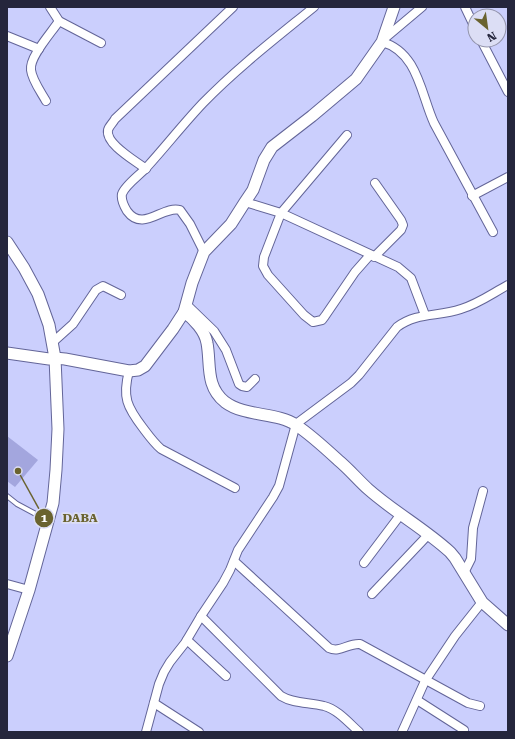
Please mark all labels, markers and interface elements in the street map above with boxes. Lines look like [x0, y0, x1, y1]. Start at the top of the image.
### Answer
north arrow [467, 8, 507, 48]
text: N [484, 29, 498, 44]
callout: DABA [34, 506, 105, 530]
text: 1 [41, 511, 48, 525]
text: DABA [62, 511, 98, 525]

